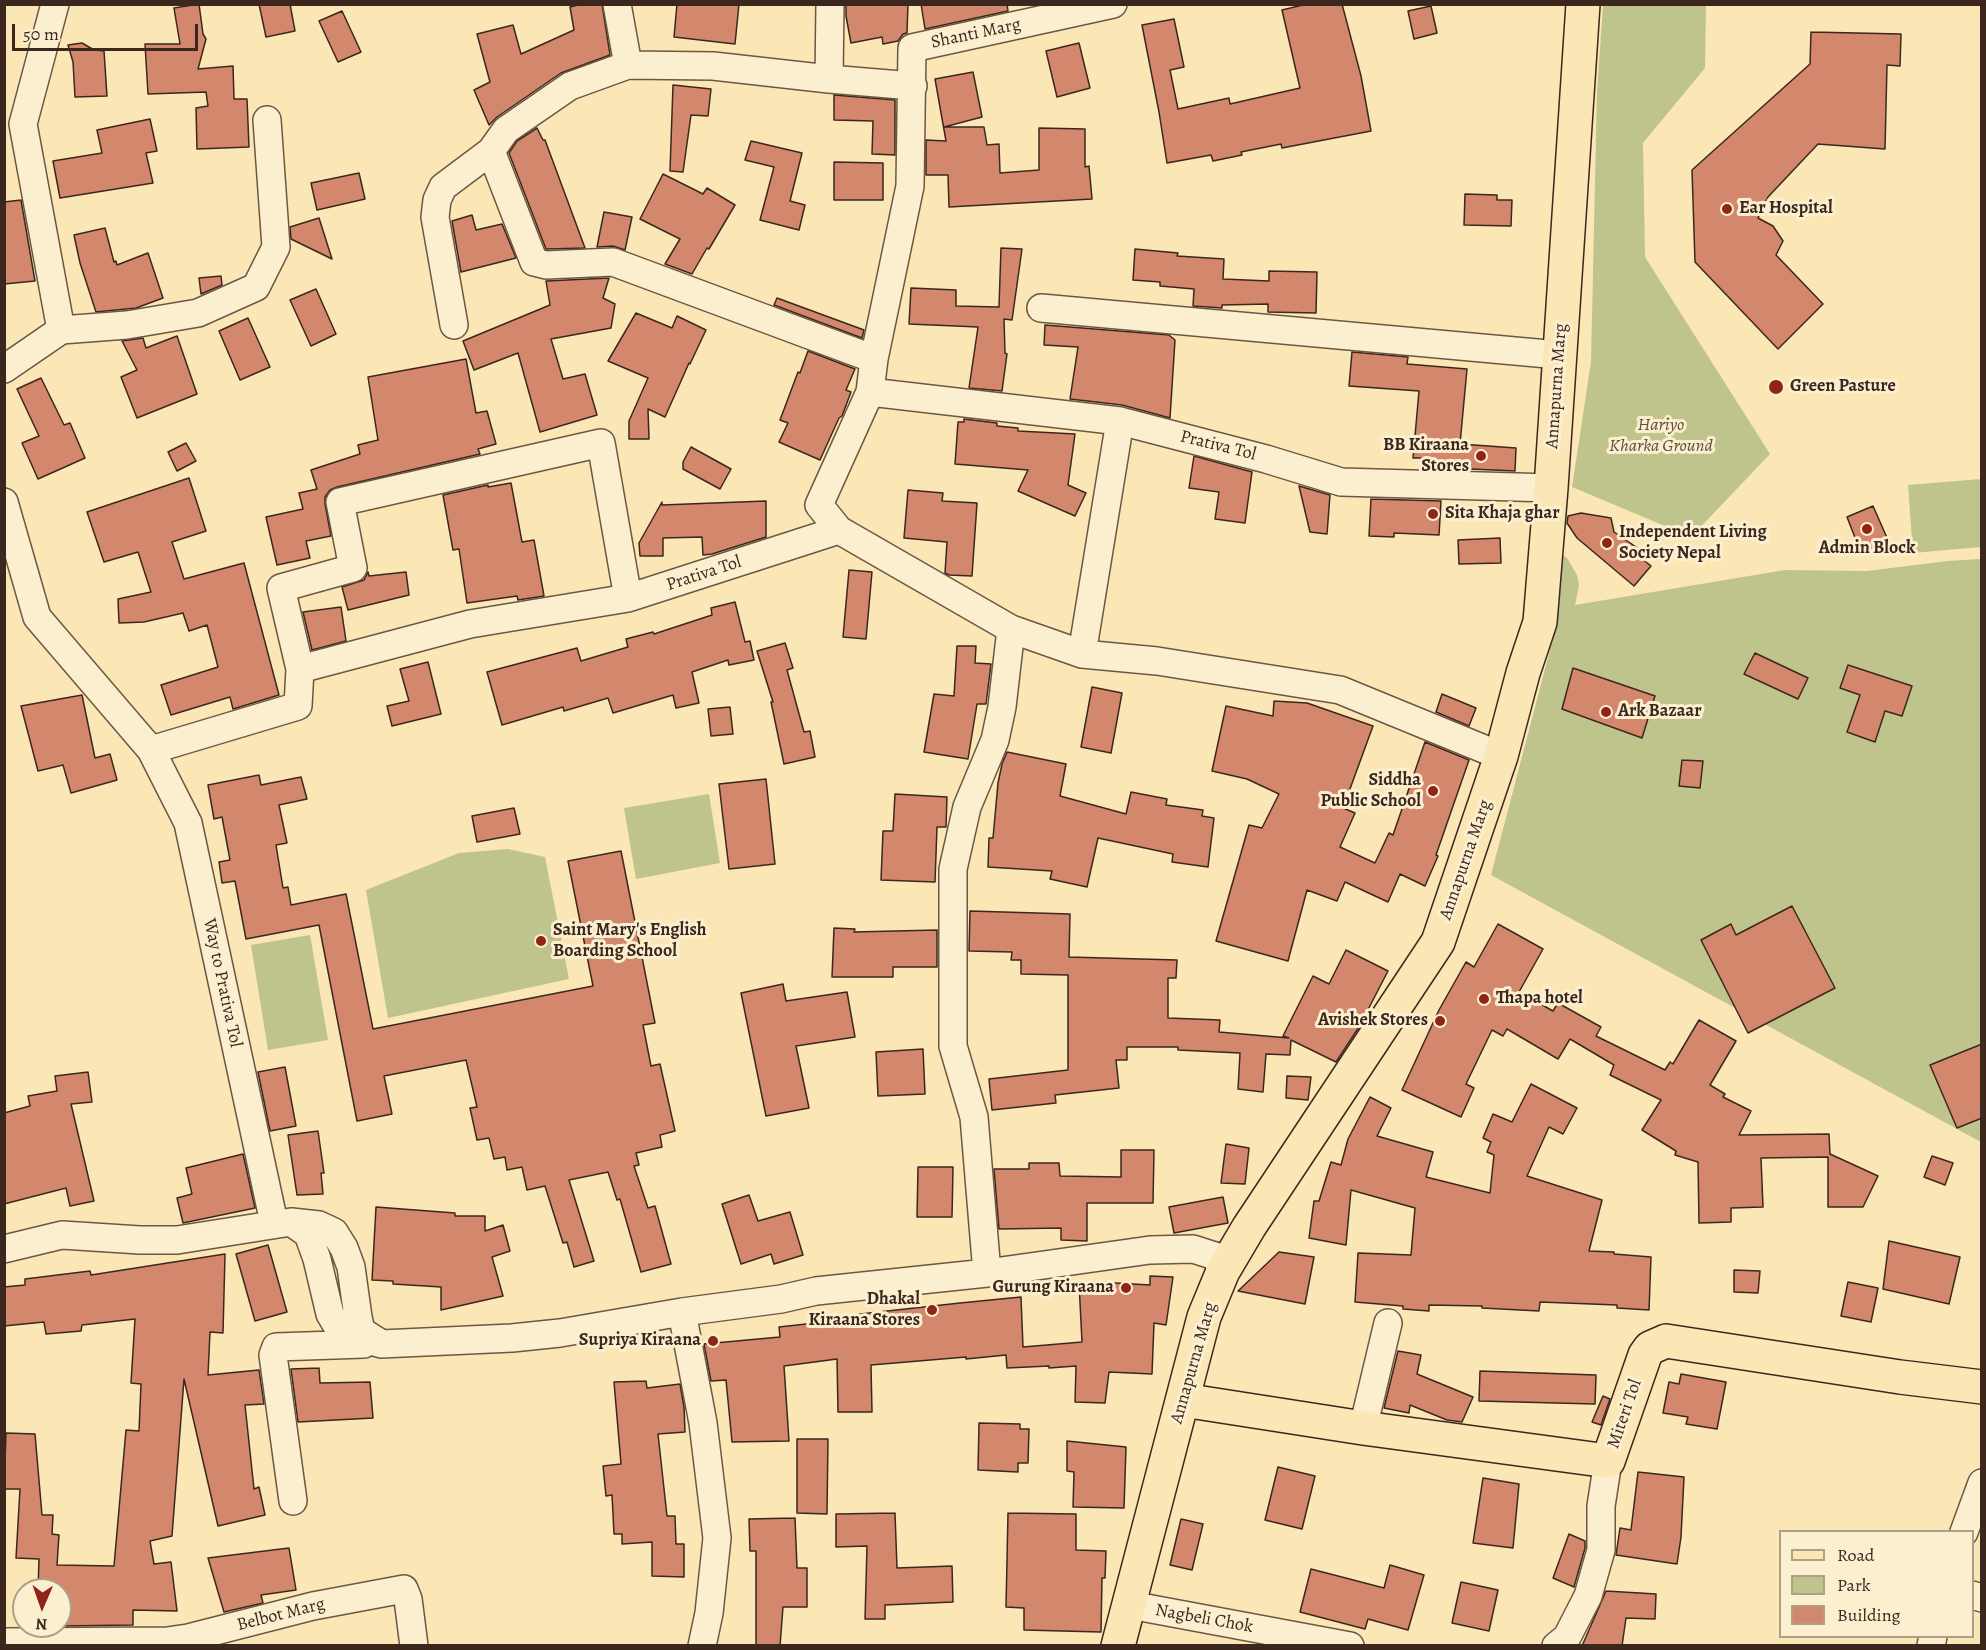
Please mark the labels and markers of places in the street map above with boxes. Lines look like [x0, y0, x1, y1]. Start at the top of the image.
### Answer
place label: Ear Hospital [1739, 198, 1833, 220]
marker: Ear Hospital [1720, 202, 1734, 216]
place label: Green Pasture [1790, 376, 1896, 398]
marker: Green Pasture [1767, 378, 1785, 396]
place label: BB Kiraana Stores [1383, 435, 1469, 478]
marker: BB Kiraana Stores [1474, 449, 1488, 463]
place label: Sita Khaja ghar [1445, 503, 1560, 525]
marker: Sita Khaja ghar [1426, 507, 1440, 521]
place label: Independent Living Society Nepal [1619, 522, 1767, 564]
marker: Admin Block [1860, 522, 1874, 536]
marker: Independent Living Society Nepal [1600, 536, 1614, 550]
place label: Admin Block [1819, 538, 1915, 560]
place label: Ark Bazaar [1618, 701, 1702, 723]
marker: Ark Bazaar [1599, 705, 1613, 719]
place label: Siddha Public School [1321, 770, 1421, 812]
marker: Siddha Public School [1426, 784, 1440, 798]
place label: Saint Mary's English Boarding School [553, 920, 707, 962]
marker: Saint Mary's English Boarding School [534, 934, 548, 948]
place label: Thapa hotel [1496, 988, 1583, 1010]
marker: Thapa hotel [1477, 992, 1491, 1006]
place label: Avishek Stores [1318, 1010, 1428, 1032]
marker: Avishek Stores [1433, 1014, 1447, 1028]
place label: Gurung Kiraana [993, 1277, 1114, 1299]
marker: Gurung Kiraana [1119, 1281, 1133, 1295]
place label: Dhakal Kiraana Stores [809, 1289, 920, 1332]
marker: Dhakal Kiraana Stores [925, 1303, 939, 1317]
place label: Supriya Kiraana [579, 1330, 701, 1352]
marker: Supriya Kiraana [706, 1334, 720, 1348]

